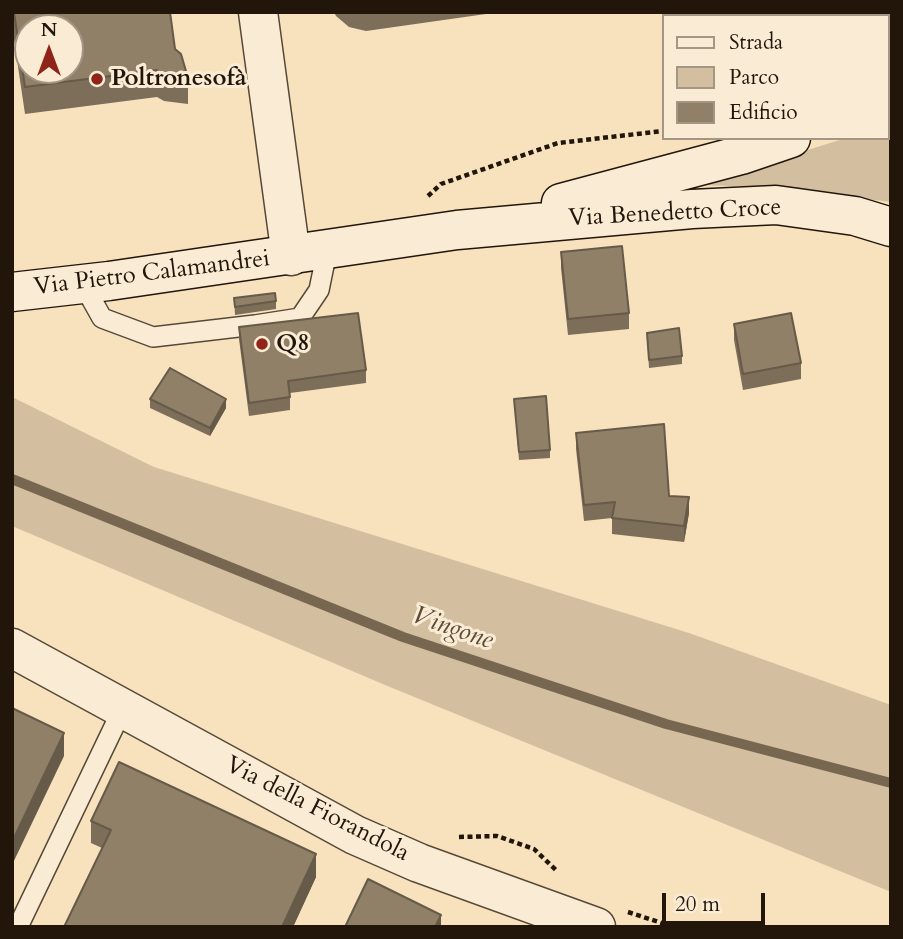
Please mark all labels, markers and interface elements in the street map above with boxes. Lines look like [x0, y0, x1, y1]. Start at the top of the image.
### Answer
north arrow [14, 14, 84, 84]
legend [662, 14, 889, 140]
text: N [41, 17, 57, 43]
text: Strada [729, 28, 783, 57]
text: Parco [729, 63, 779, 92]
place label: Poltronesofà [111, 65, 247, 93]
marker: Poltronesofà [89, 71, 105, 87]
text: Edificio [729, 98, 798, 127]
street label: Via Benedetto Croce [568, 194, 782, 234]
street label: Via Pietro Calamandrei [32, 245, 272, 303]
place label: Q8 [276, 330, 310, 358]
marker: Q8 [254, 336, 270, 352]
water label: Vingone [407, 601, 497, 657]
street label: Via della Fiorandola [220, 751, 414, 869]
scale bar [665, 880, 768, 924]
text: 20 m [675, 890, 720, 919]

